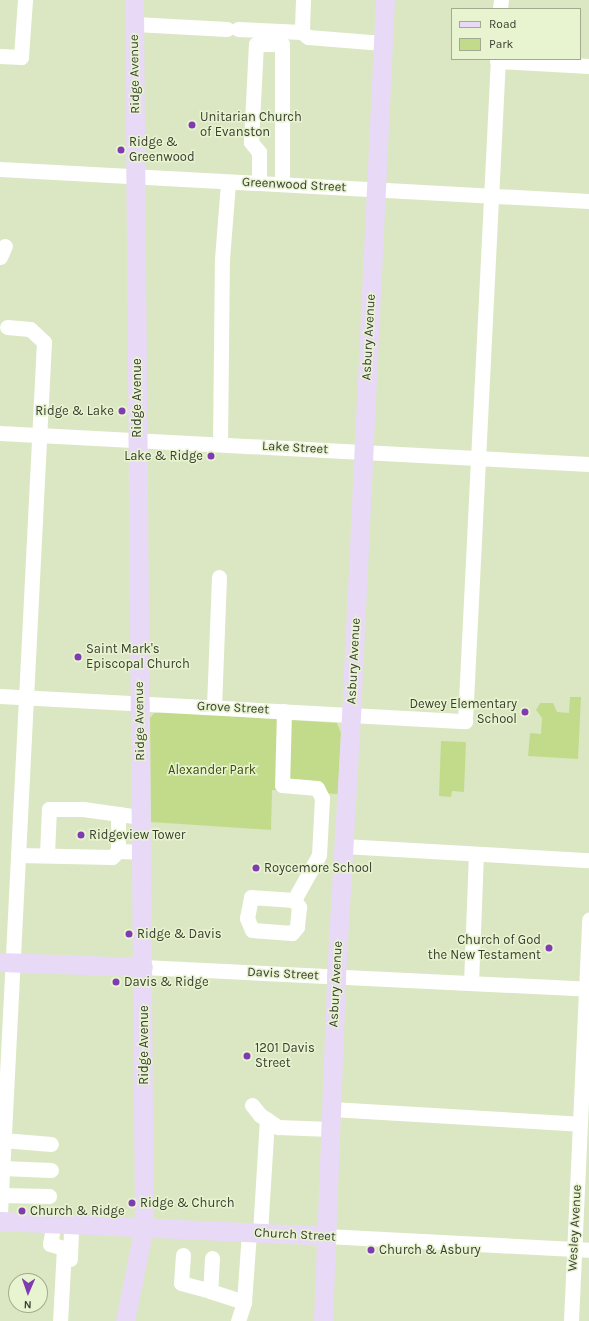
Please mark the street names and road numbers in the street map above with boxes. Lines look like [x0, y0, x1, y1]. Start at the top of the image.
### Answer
street label: Ridge Avenue [127, 34, 143, 114]
street label: Greenwood Street [241, 174, 347, 196]
street label: Asbury Avenue [359, 293, 379, 381]
street label: Ridge Avenue [129, 358, 145, 438]
street label: Lake Street [262, 438, 328, 458]
street label: Asbury Avenue [344, 617, 364, 705]
street label: Ridge Avenue [132, 681, 148, 761]
street label: Grove Street [197, 698, 269, 718]
street label: Asbury Avenue [326, 940, 346, 1028]
street label: Davis Street [247, 964, 319, 984]
street label: Ridge Avenue [136, 1005, 152, 1085]
street label: Wesley Avenue [565, 1184, 585, 1272]
street label: Church Street [254, 1225, 336, 1245]

